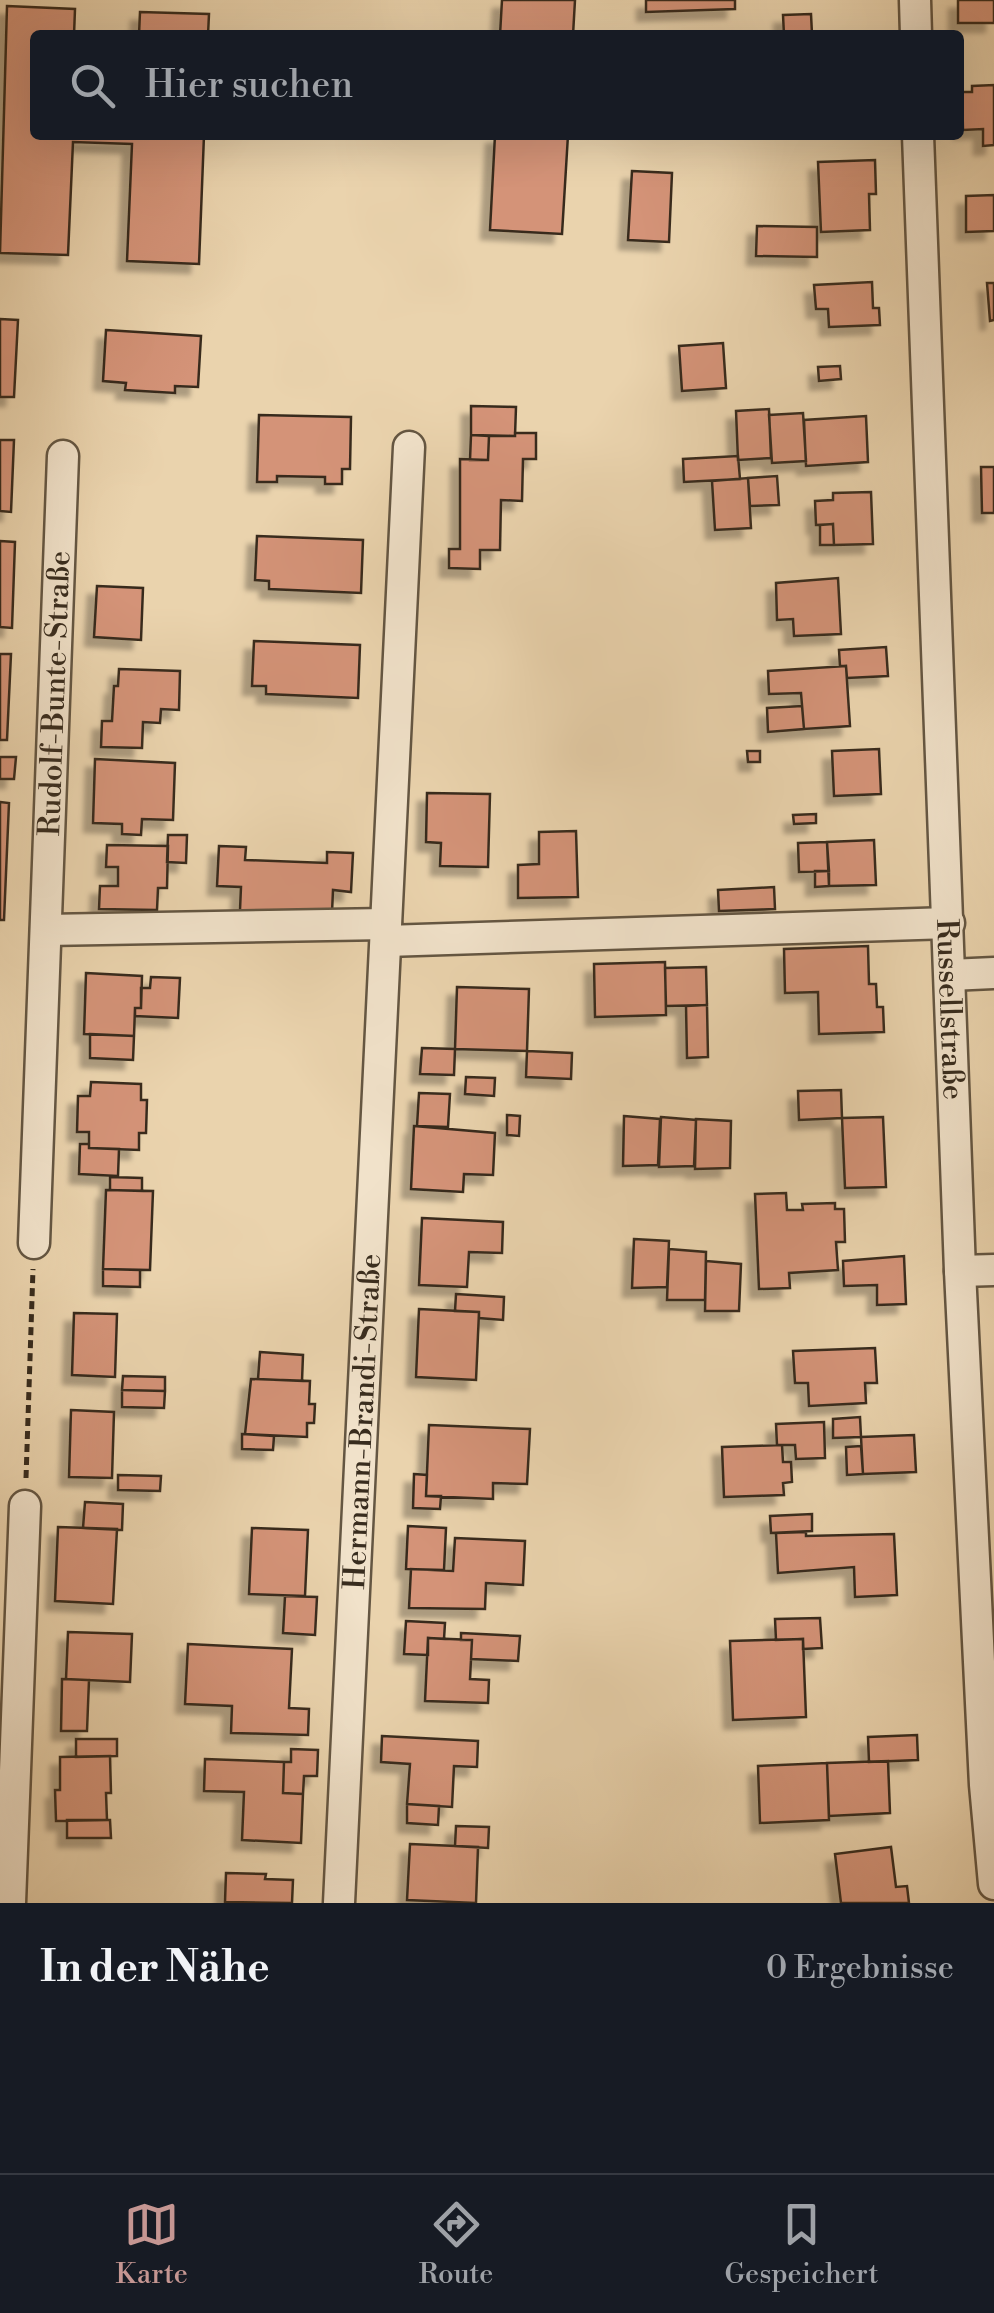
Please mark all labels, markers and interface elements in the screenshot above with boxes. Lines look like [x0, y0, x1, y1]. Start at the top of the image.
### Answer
search box [30, 30, 964, 140]
icon: search [65, 58, 120, 113]
text: Hier suchen [145, 62, 353, 109]
street label: Rudolf-Bunte-Straße [31, 550, 79, 837]
street label: Russellstraße [927, 918, 972, 1101]
street label: Hermann-Brandi-Straße [336, 1253, 390, 1590]
text: In der Nähe [40, 1942, 270, 1995]
text: 0 Ergebnisse [766, 1948, 954, 1988]
tab: Karte [115, 2197, 188, 2292]
tab: Route [419, 2197, 493, 2292]
tab: Gespeichert [724, 2197, 879, 2292]

